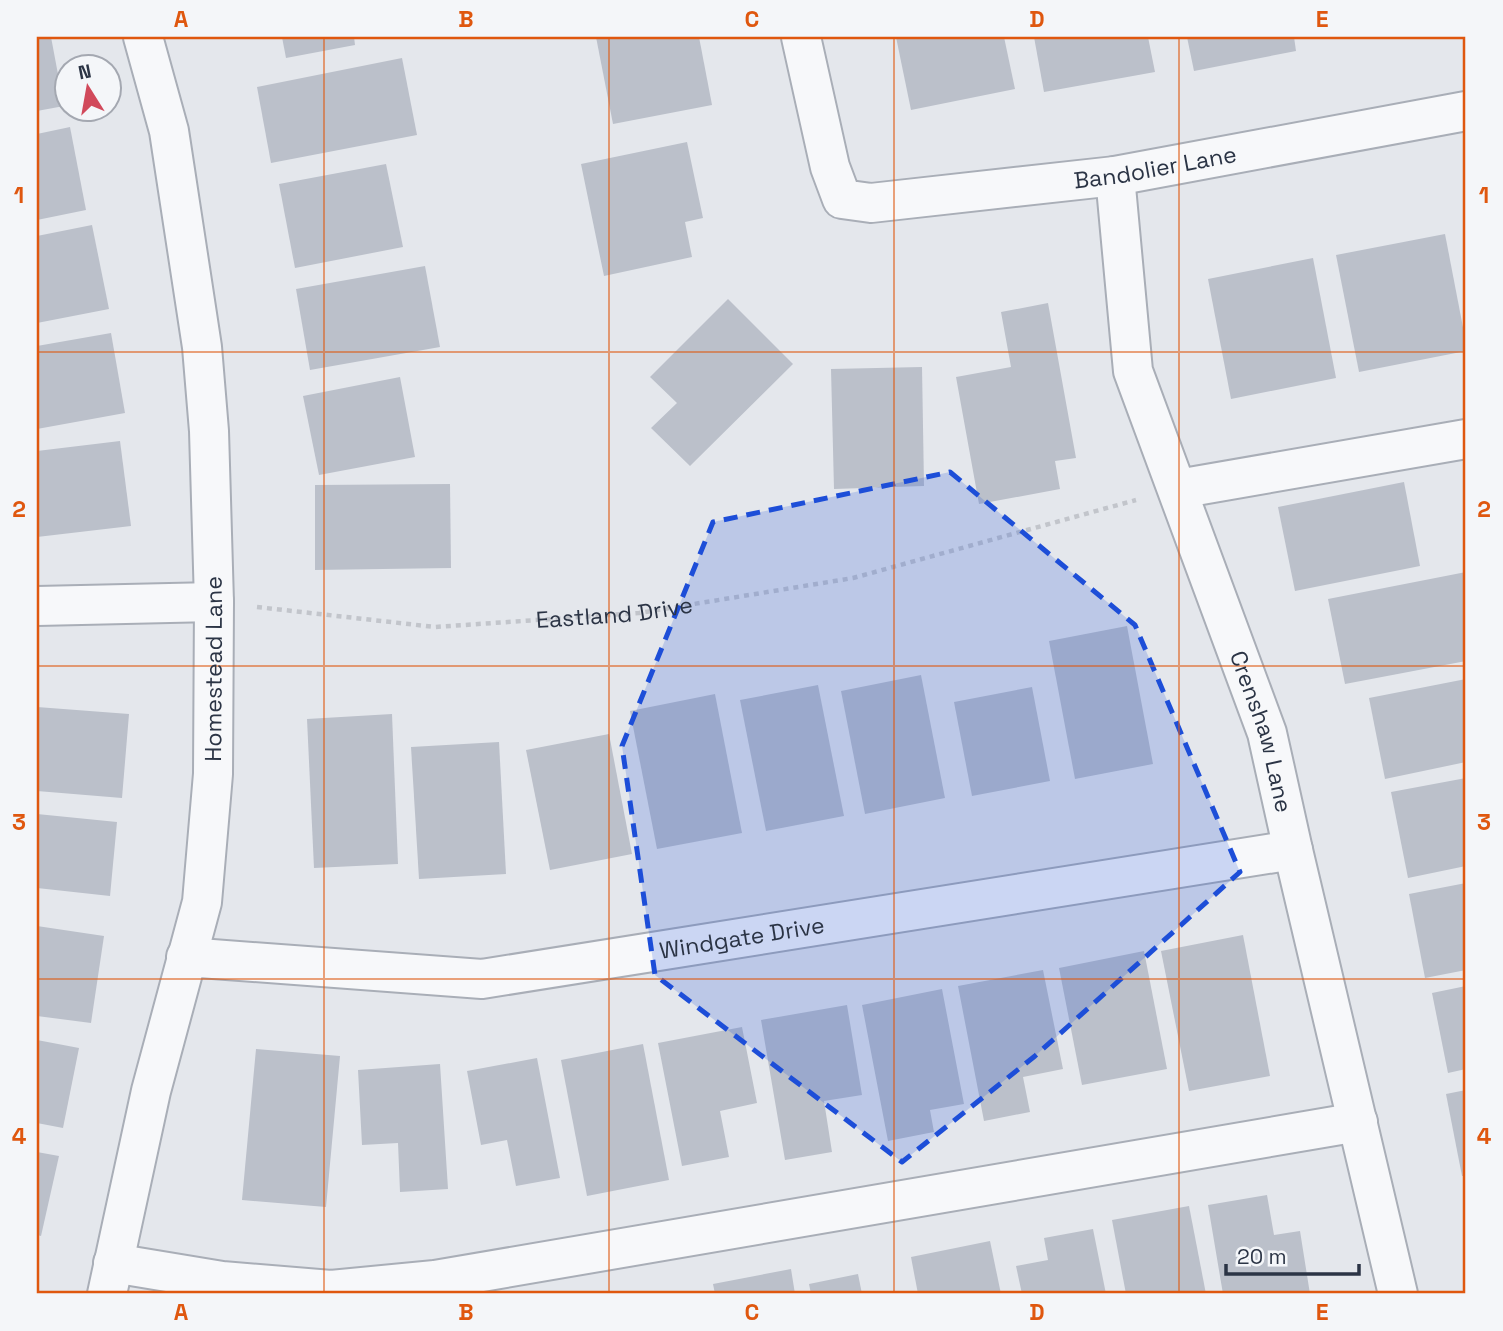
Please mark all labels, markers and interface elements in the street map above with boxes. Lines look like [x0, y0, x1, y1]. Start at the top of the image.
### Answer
text: A [174, 4, 189, 34]
text: B [458, 4, 474, 34]
text: C [745, 4, 759, 34]
text: D [1029, 4, 1045, 34]
text: E [1316, 4, 1328, 34]
north arrow [52, 52, 122, 122]
text: N [76, 58, 93, 85]
street label: Bandolier Lane [1072, 139, 1239, 195]
text: 1 [14, 180, 24, 210]
text: 1 [1479, 180, 1489, 210]
text: 2 [12, 494, 26, 524]
text: 2 [1477, 494, 1491, 524]
street label: Homestead Lane [198, 576, 229, 762]
street label: Eastland Drive [535, 589, 695, 635]
street label: Crenshaw Lane [1223, 646, 1299, 815]
text: 3 [12, 807, 26, 837]
text: 3 [1477, 807, 1491, 837]
street label: Windgate Drive [657, 910, 827, 966]
text: 4 [12, 1121, 27, 1151]
text: 4 [1477, 1121, 1492, 1151]
scale bar [1226, 1233, 1360, 1277]
text: 20 m [1237, 1243, 1287, 1270]
text: A [174, 1297, 189, 1327]
text: B [458, 1297, 474, 1327]
text: C [745, 1297, 759, 1327]
text: D [1029, 1297, 1045, 1327]
text: E [1316, 1297, 1328, 1327]

